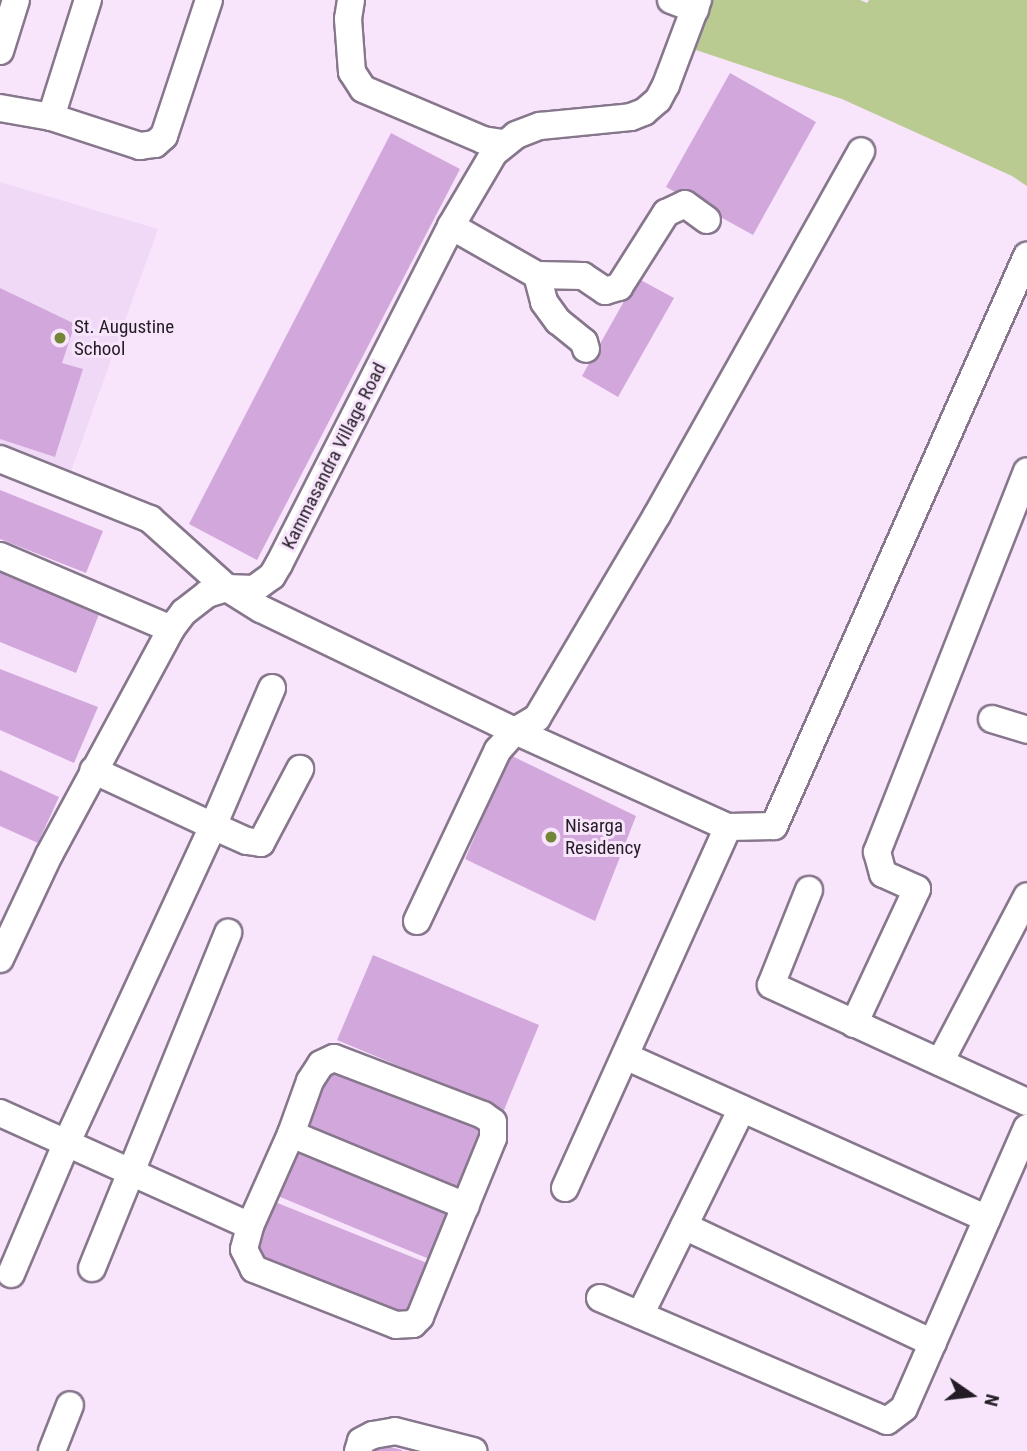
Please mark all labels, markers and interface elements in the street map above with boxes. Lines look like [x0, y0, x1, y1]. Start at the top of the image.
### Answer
place label: St. Augustine School [74, 316, 174, 360]
marker: St. Augustine School [52, 330, 68, 346]
street label: Kammasandra Village Road [277, 359, 391, 553]
place label: Nisarga Residency [565, 815, 641, 859]
marker: Nisarga Residency [543, 829, 559, 845]
north arrow [936, 1360, 1006, 1430]
text: N [979, 1392, 1004, 1409]

